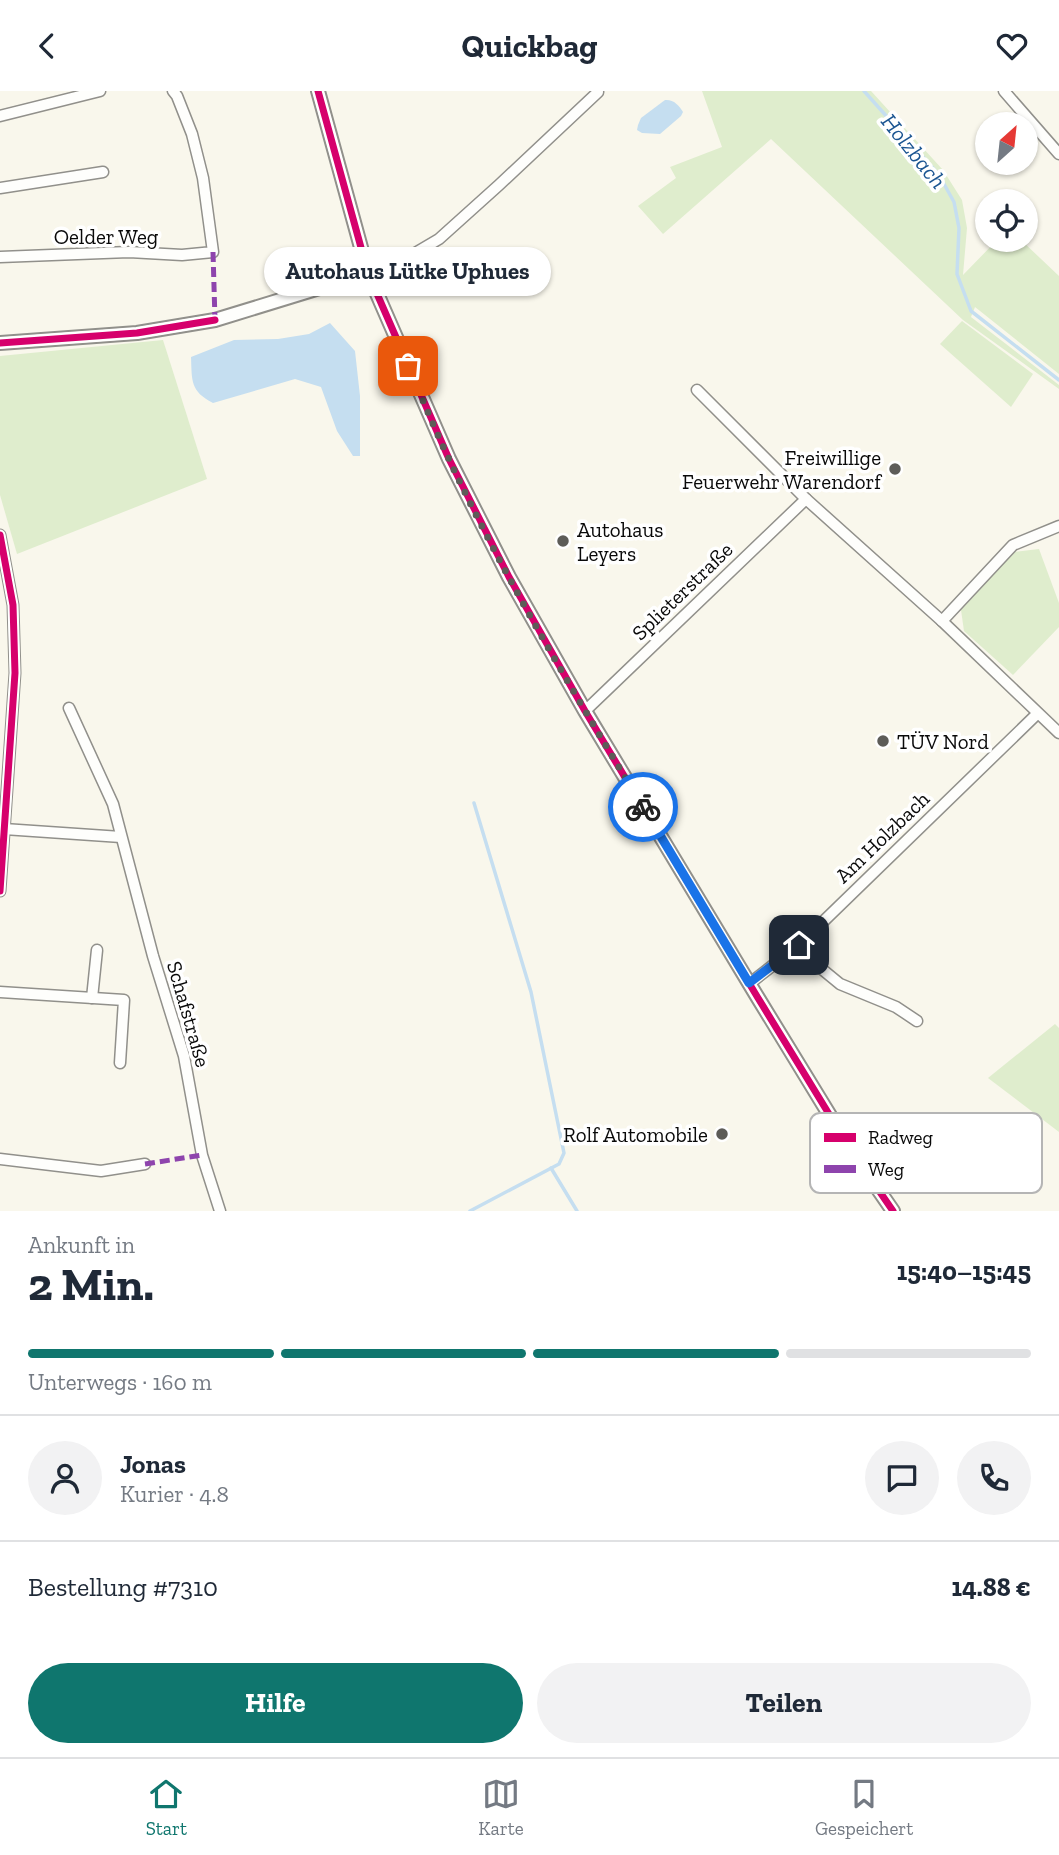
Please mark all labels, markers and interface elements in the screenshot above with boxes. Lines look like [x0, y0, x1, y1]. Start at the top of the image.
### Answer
icon: back [28, 27, 66, 65]
text: Quickbag [461, 27, 598, 65]
icon: heart [993, 27, 1031, 65]
water label: Holzbach [875, 108, 953, 194]
north arrow [975, 112, 1038, 175]
map controls [975, 112, 1038, 252]
button: locate [975, 189, 1038, 252]
street label: Oelder Weg [54, 224, 159, 249]
callout: Autohaus Lütke Uphues [264, 247, 552, 296]
text: Autohaus Lütke Uphues [285, 257, 530, 285]
pin [378, 336, 438, 396]
icon: bag [389, 347, 427, 385]
place label: Freiwillige Feuerwehr Warendorf [682, 445, 882, 494]
marker: Freiwillige Feuerwehr Warendorf [887, 461, 903, 477]
place label: Autohaus Leyers [577, 517, 663, 566]
marker: Autohaus Leyers [555, 533, 571, 549]
street label: Splieterstraße [627, 537, 738, 645]
place label: TÜV Nord [897, 729, 989, 754]
marker: TÜV Nord [875, 733, 891, 749]
courier [608, 772, 678, 842]
street label: Am Holzbach [830, 786, 934, 888]
icon: bike [624, 788, 662, 826]
pin [769, 915, 829, 975]
icon: home [780, 926, 818, 964]
street label: Schafstraße [162, 958, 216, 1070]
legend [810, 1113, 1042, 1193]
place label: Rolf Automobile [563, 1122, 708, 1147]
marker: Rolf Automobile [714, 1126, 730, 1142]
text: Radweg [868, 1126, 933, 1149]
text: Weg [868, 1158, 905, 1181]
text: Ankunft in [28, 1231, 135, 1259]
text: 15:40–15:45 [897, 1255, 1031, 1287]
text: 2 Min. [28, 1257, 154, 1312]
text: Unterwegs · 160 m [28, 1368, 212, 1396]
button: person [28, 1441, 102, 1515]
button: chat [865, 1441, 939, 1515]
button: phone [957, 1441, 1031, 1515]
text: Jonas [120, 1448, 186, 1480]
text: Kurier · 4.8 [120, 1480, 229, 1508]
text: Bestellung #7310 [28, 1571, 218, 1603]
text: 14.88 € [951, 1571, 1031, 1603]
button: Hilfe [28, 1663, 523, 1743]
button: Teilen [537, 1663, 1031, 1743]
tab: Start [146, 1775, 187, 1840]
tab: Karte [478, 1775, 524, 1840]
tab: Gespeichert [815, 1775, 913, 1840]

